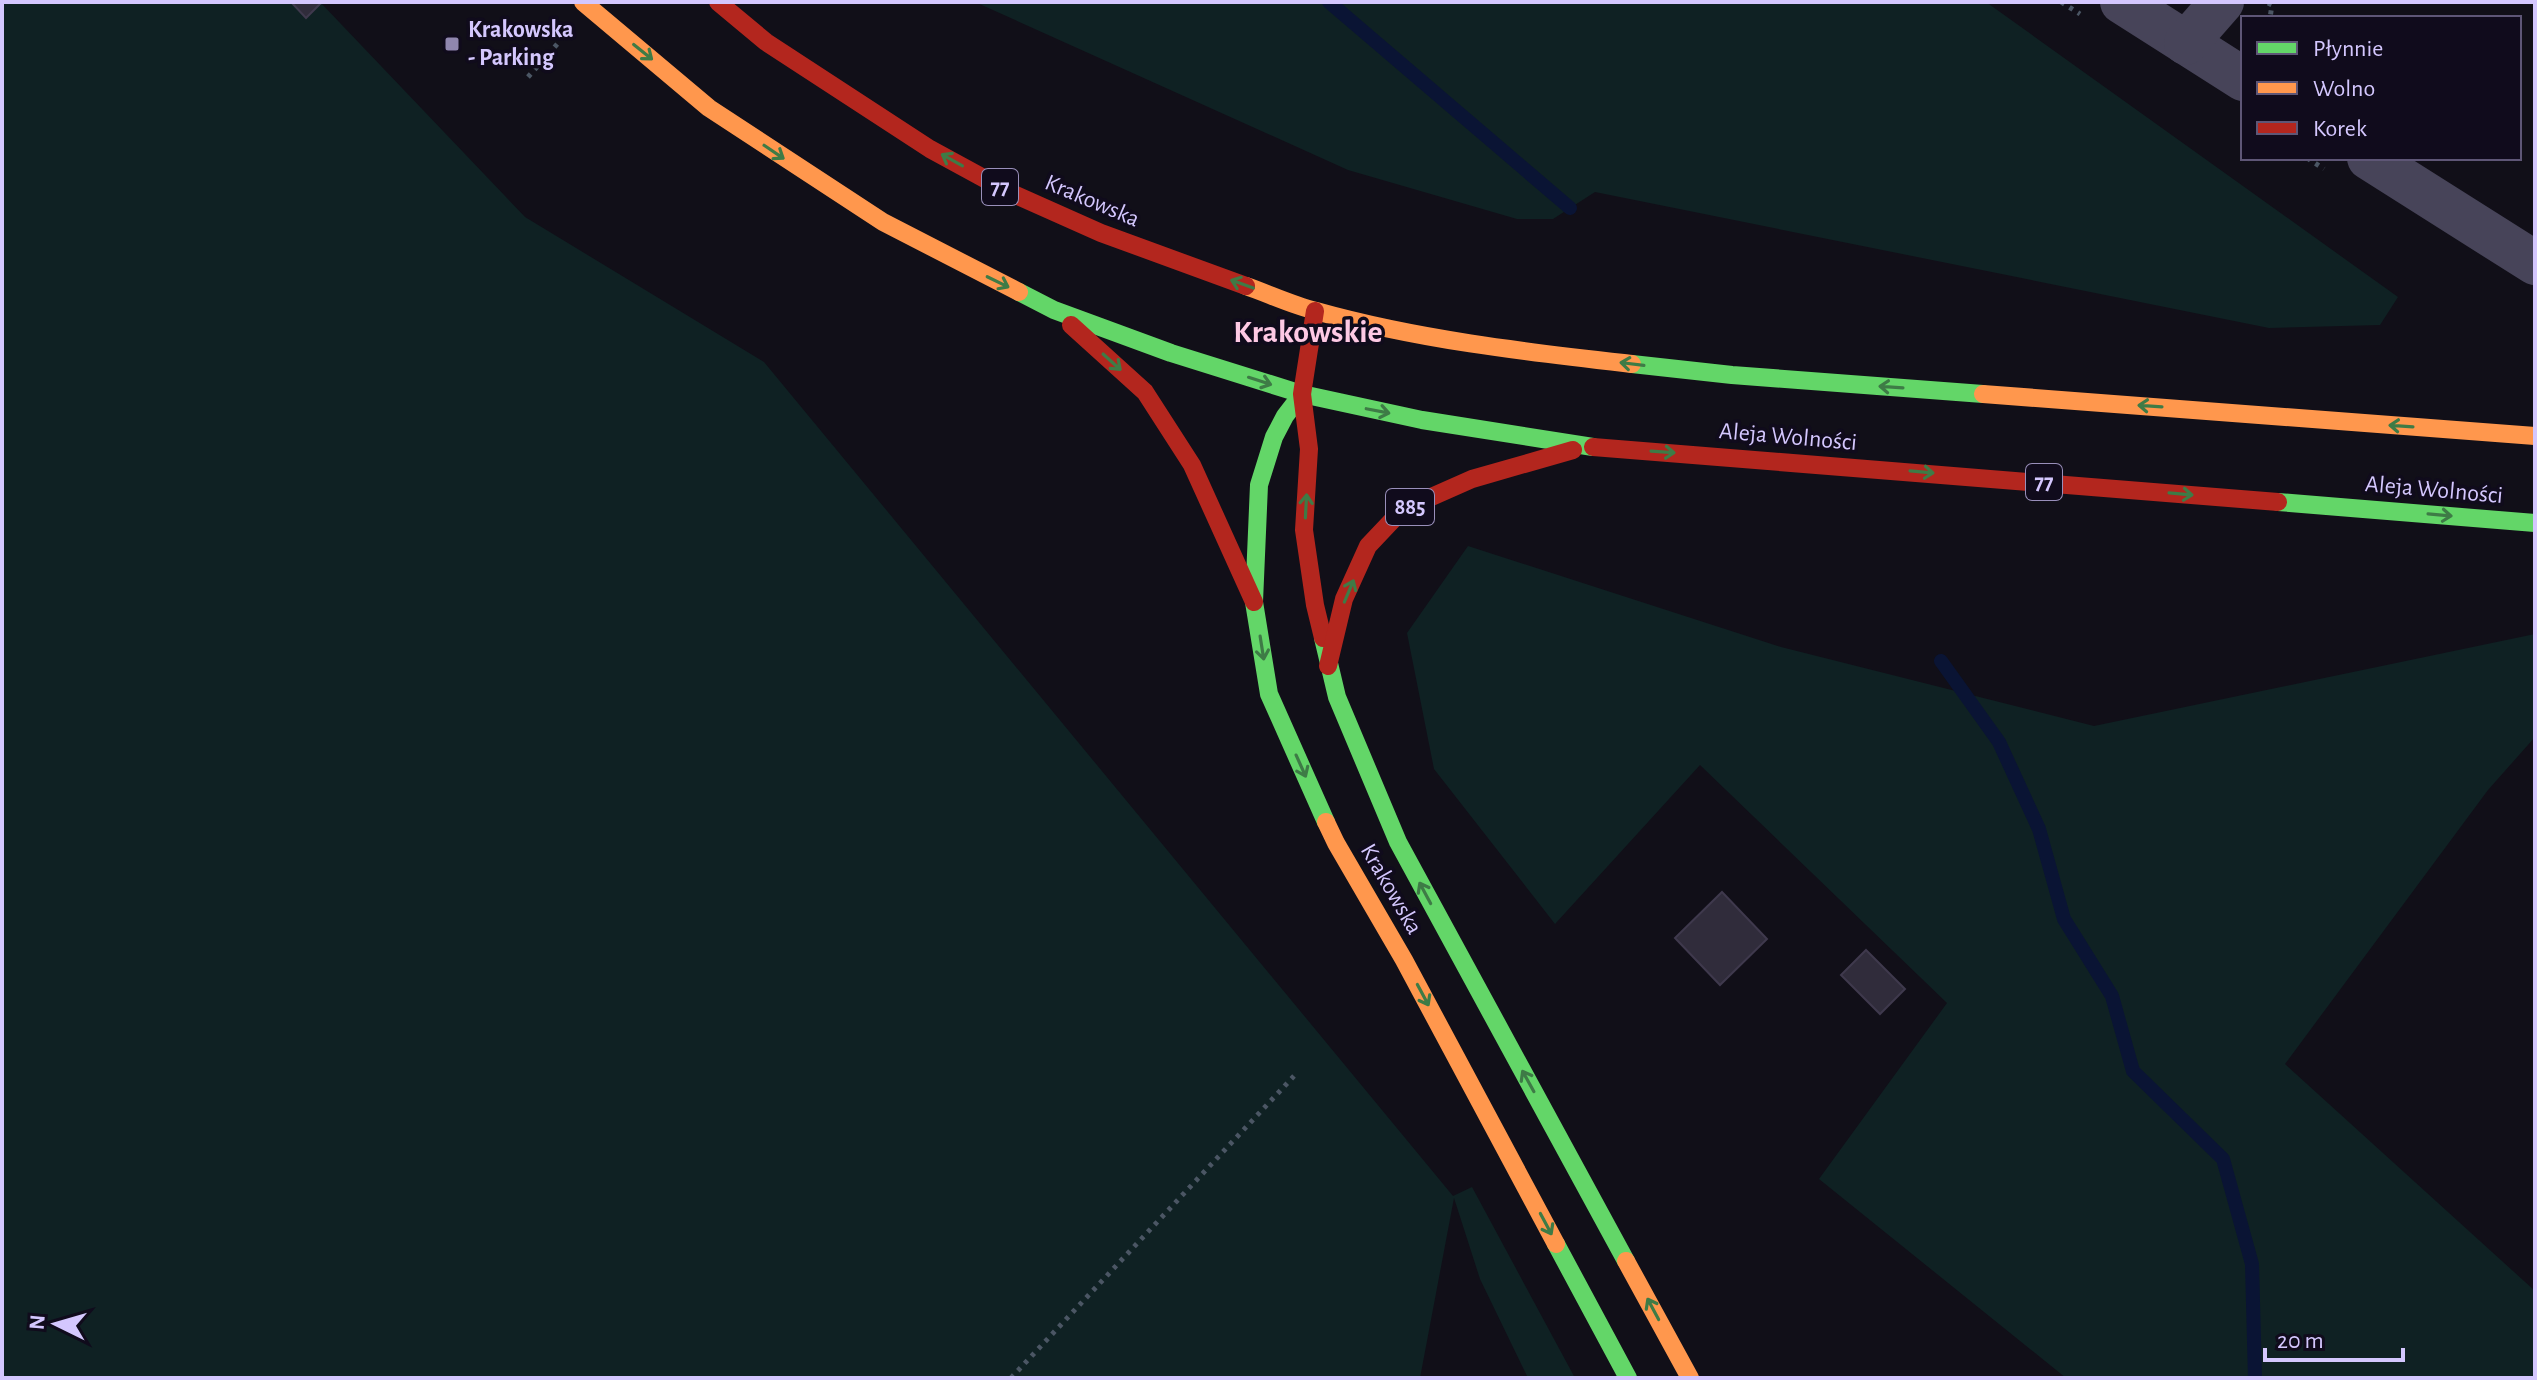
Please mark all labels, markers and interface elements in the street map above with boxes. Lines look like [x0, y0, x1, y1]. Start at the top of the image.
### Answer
legend [2241, 16, 2521, 160]
place label: Krakowska - Parking [468, 18, 574, 70]
marker: Krakowska - Parking [443, 35, 461, 53]
text: Płynnie [2313, 37, 2383, 61]
one-way arrow [632, 43, 652, 61]
text: Wolno [2313, 77, 2375, 101]
text: Korek [2313, 117, 2367, 141]
one-way arrow [762, 143, 784, 160]
one-way arrow [940, 152, 964, 168]
road number: 77 [982, 169, 1018, 205]
street label: Krakowska [1041, 170, 1143, 232]
one-way arrow [986, 275, 1010, 290]
one-way arrow [1230, 276, 1255, 290]
district label: Krakowskie [1233, 316, 1383, 348]
one-way arrow [1102, 352, 1122, 370]
one-way arrow [1619, 356, 1646, 371]
one-way arrow [1247, 374, 1273, 389]
one-way arrow [1878, 379, 1905, 394]
one-way arrow [2137, 399, 2164, 414]
one-way arrow [1365, 404, 1390, 419]
one-way arrow [2388, 418, 2415, 433]
street label: Aleja Wolności [1718, 419, 1858, 455]
one-way arrow [1649, 445, 1676, 460]
road number: 77 [2026, 464, 2062, 500]
one-way arrow [1908, 465, 1935, 480]
street label: Aleja Wolności [2364, 472, 2504, 508]
one-way arrow [2167, 487, 2194, 502]
road number: 885 [1386, 489, 1434, 525]
one-way arrow [1299, 493, 1314, 520]
one-way arrow [2426, 508, 2453, 523]
one-way arrow [1342, 579, 1357, 604]
one-way arrow [1255, 635, 1270, 660]
one-way arrow [1295, 753, 1310, 777]
street label: Krakowska [1356, 840, 1426, 938]
one-way arrow [1417, 882, 1433, 906]
one-way arrow [1415, 983, 1431, 1006]
one-way arrow [1520, 1070, 1535, 1094]
one-way arrow [1538, 1212, 1554, 1236]
north arrow [16, 1284, 96, 1364]
one-way arrow [1645, 1298, 1660, 1322]
scale bar [2265, 1312, 2403, 1362]
text: N [25, 1314, 49, 1331]
text: 20 m [2277, 1329, 2324, 1353]

